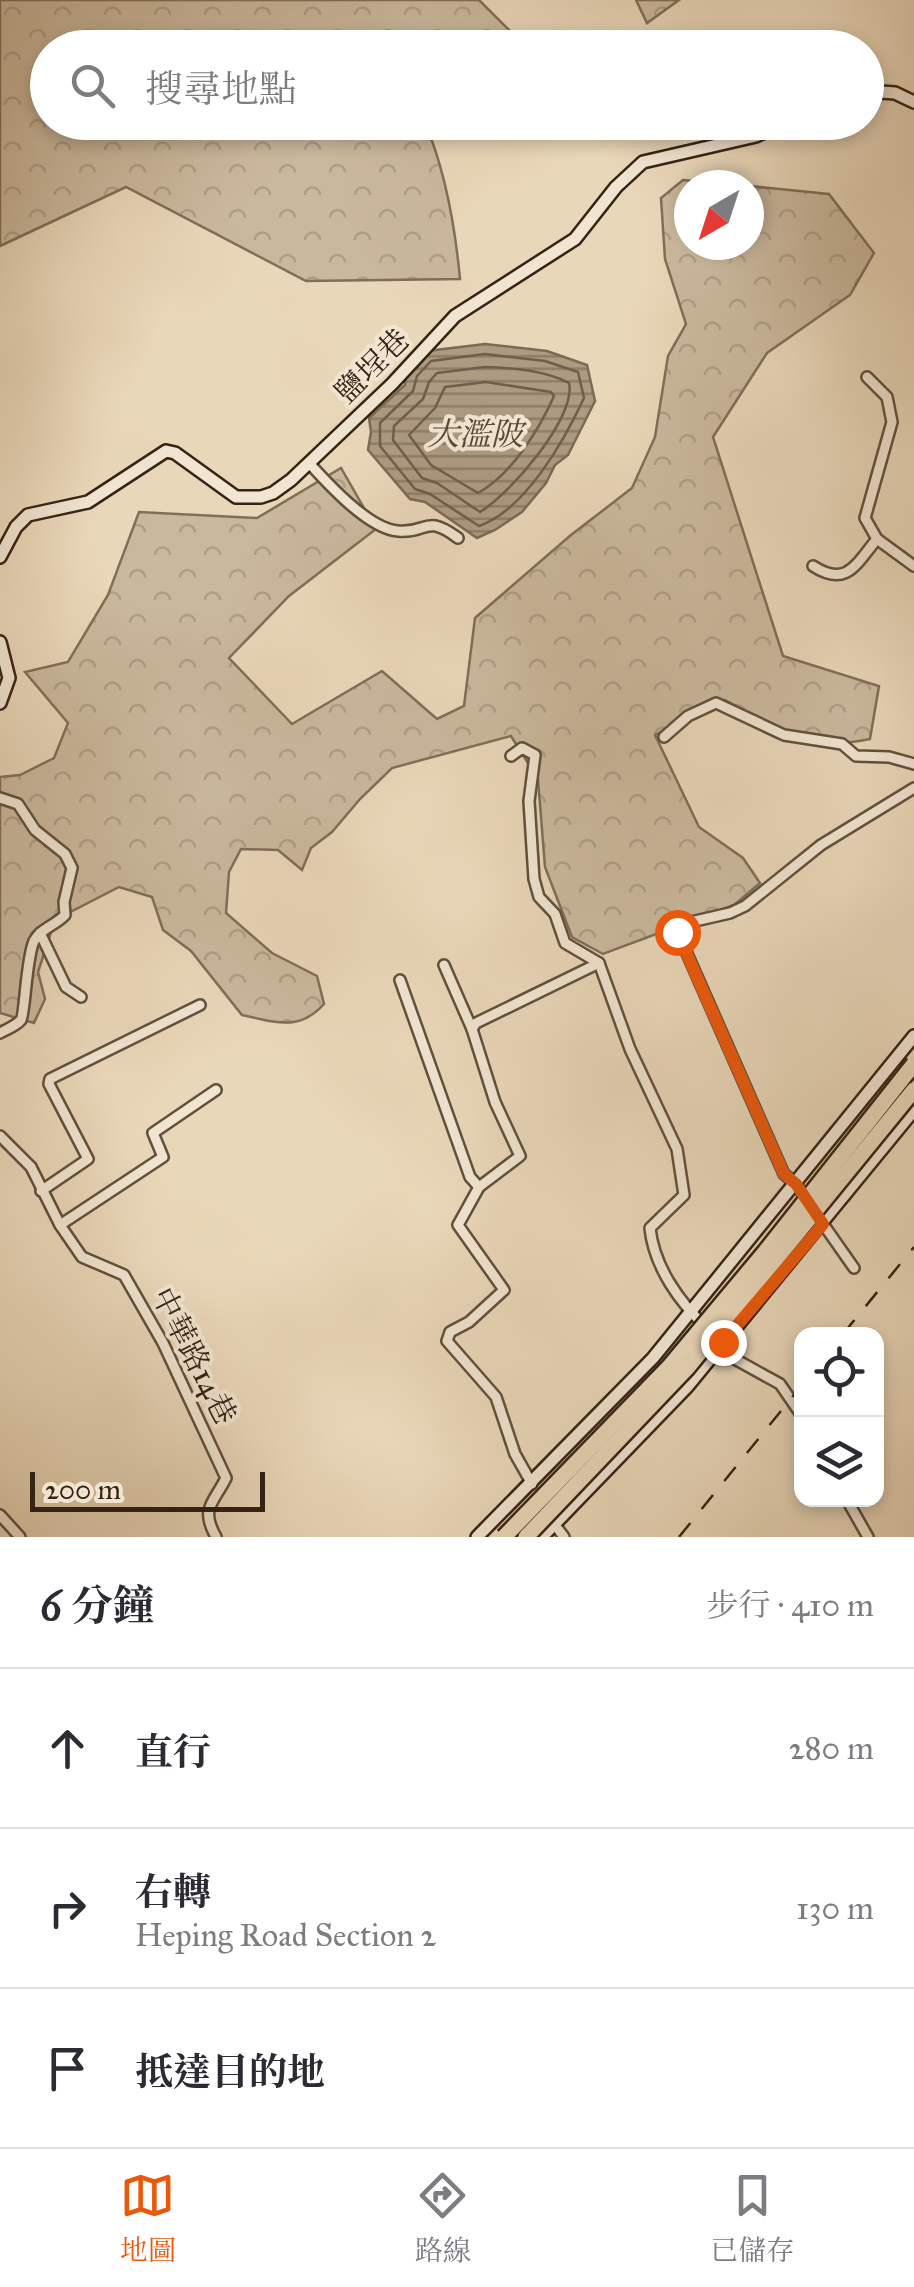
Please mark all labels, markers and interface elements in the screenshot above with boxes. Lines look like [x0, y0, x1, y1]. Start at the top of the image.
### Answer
search box [30, 30, 884, 140]
icon: search [65, 58, 120, 113]
text: 搜尋地點 [145, 66, 297, 112]
north arrow [674, 170, 764, 260]
street label: 鹽埕巷 [327, 321, 417, 411]
water label: 大濫陂 [427, 415, 527, 454]
route start [655, 910, 701, 956]
street label: 中華路14巷 [144, 1282, 244, 1430]
route end [701, 1320, 747, 1366]
map controls [794, 1327, 884, 1507]
button: locate [794, 1327, 884, 1417]
button: layers [794, 1417, 884, 1507]
scale bar [30, 1467, 265, 1512]
text: 200 m [45, 1472, 121, 1507]
text: 6 分鐘 [40, 1580, 155, 1632]
text: 步行 · 410 m [706, 1586, 874, 1625]
icon: ahead [40, 1721, 95, 1776]
text: 直行 [135, 1729, 211, 1775]
text: 280 m [789, 1729, 874, 1768]
text: 右轉 [135, 1869, 211, 1915]
icon: right [40, 1881, 95, 1936]
text: 130 m [796, 1889, 874, 1928]
text: Heping Road Section 2 [135, 1916, 436, 1955]
icon: arrive [40, 2041, 95, 2096]
text: 抵達目的地 [135, 2049, 325, 2095]
tab: 地圖 [120, 2168, 176, 2268]
tab: 路線 [415, 2168, 471, 2268]
tab: 已儲存 [710, 2168, 794, 2268]

